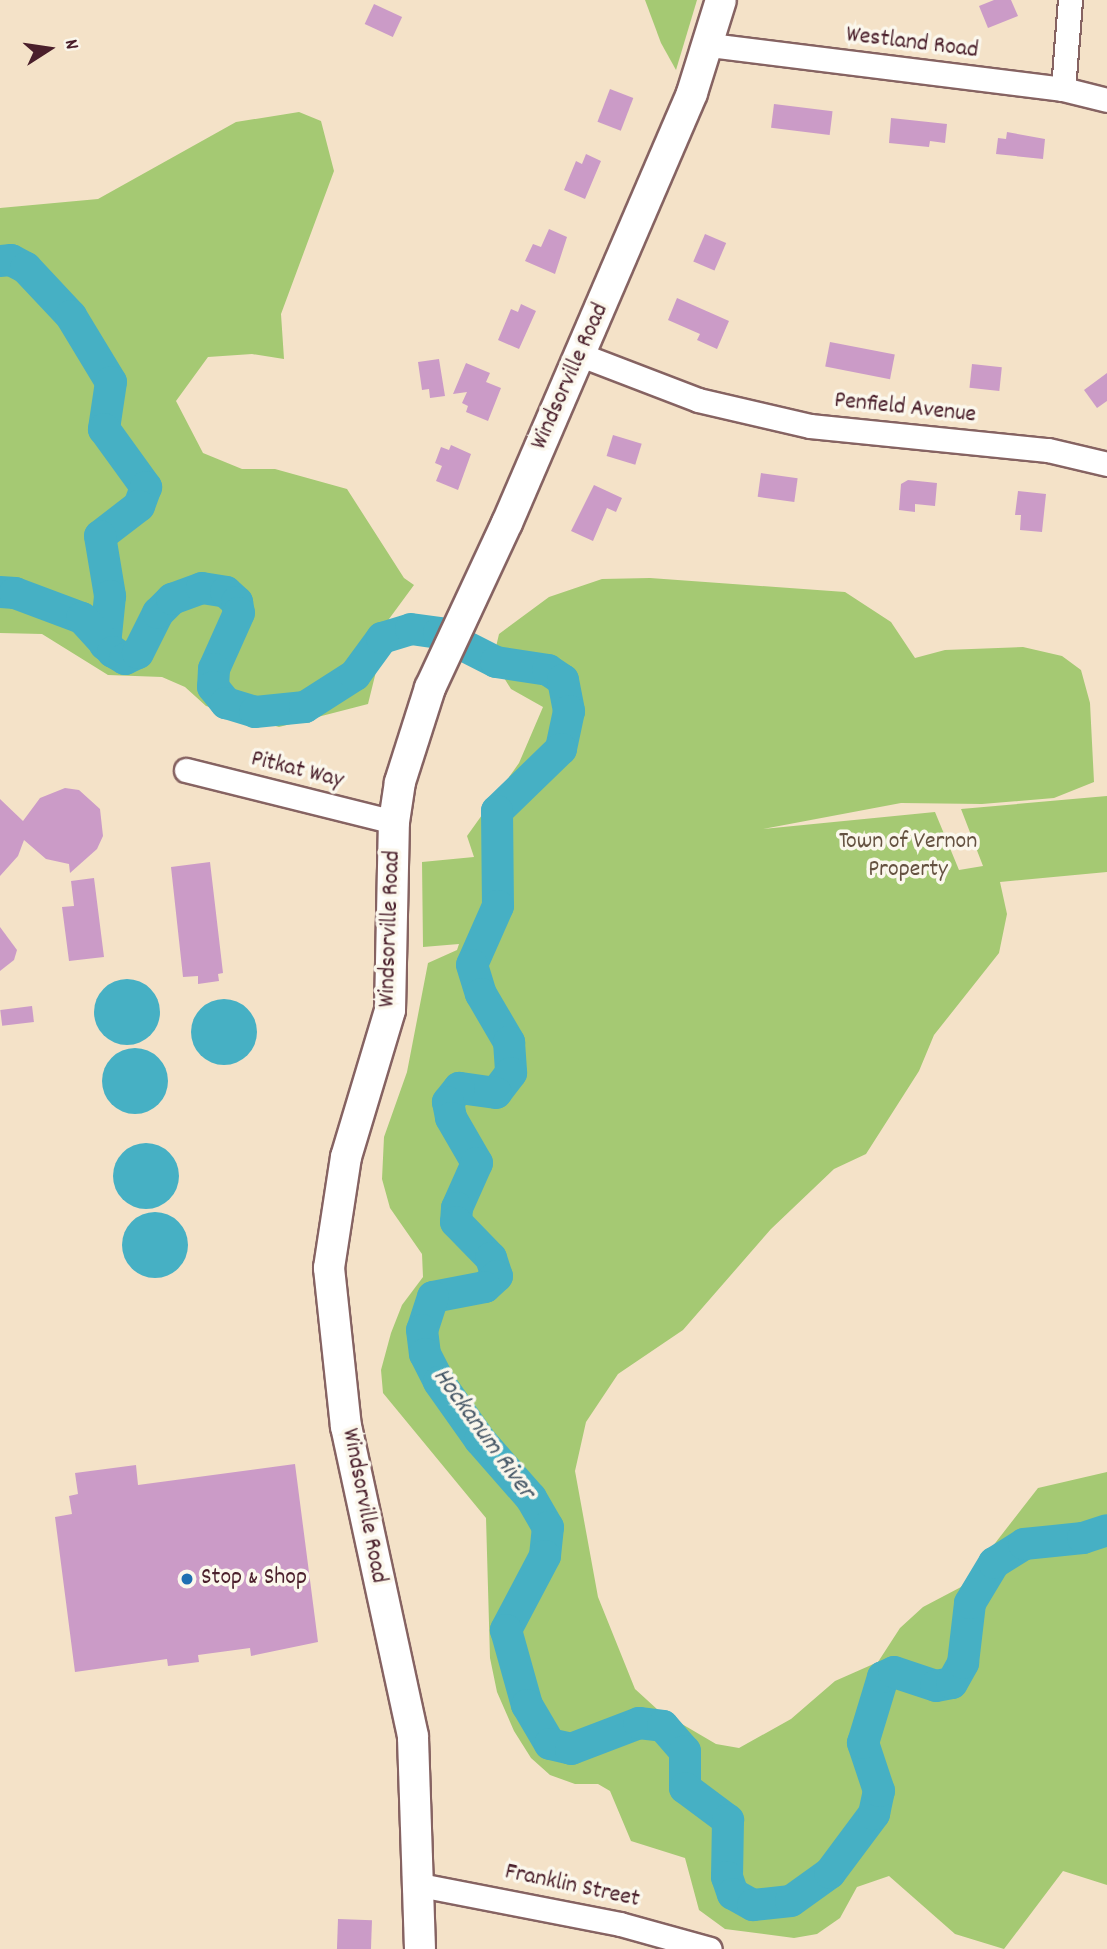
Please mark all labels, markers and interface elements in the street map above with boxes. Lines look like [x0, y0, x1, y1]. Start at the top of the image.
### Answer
north arrow [14, 14, 84, 84]
street label: Westland Road [844, 22, 980, 66]
text: N [56, 37, 84, 52]
street label: Windsorville Road [526, 299, 616, 455]
street label: Penfield Avenue [833, 387, 977, 431]
street label: Pitkat Way [248, 746, 346, 796]
park label: Town of Vernon Property [839, 829, 977, 885]
street label: Windsorville Road [374, 850, 408, 1008]
water label: Hockanum River [425, 1362, 541, 1506]
street label: Windsorville Road [334, 1426, 392, 1586]
place label: Stop & Shop [201, 1565, 307, 1593]
marker: Stop & Shop [179, 1571, 195, 1587]
street label: Franklin Street [502, 1859, 642, 1915]

